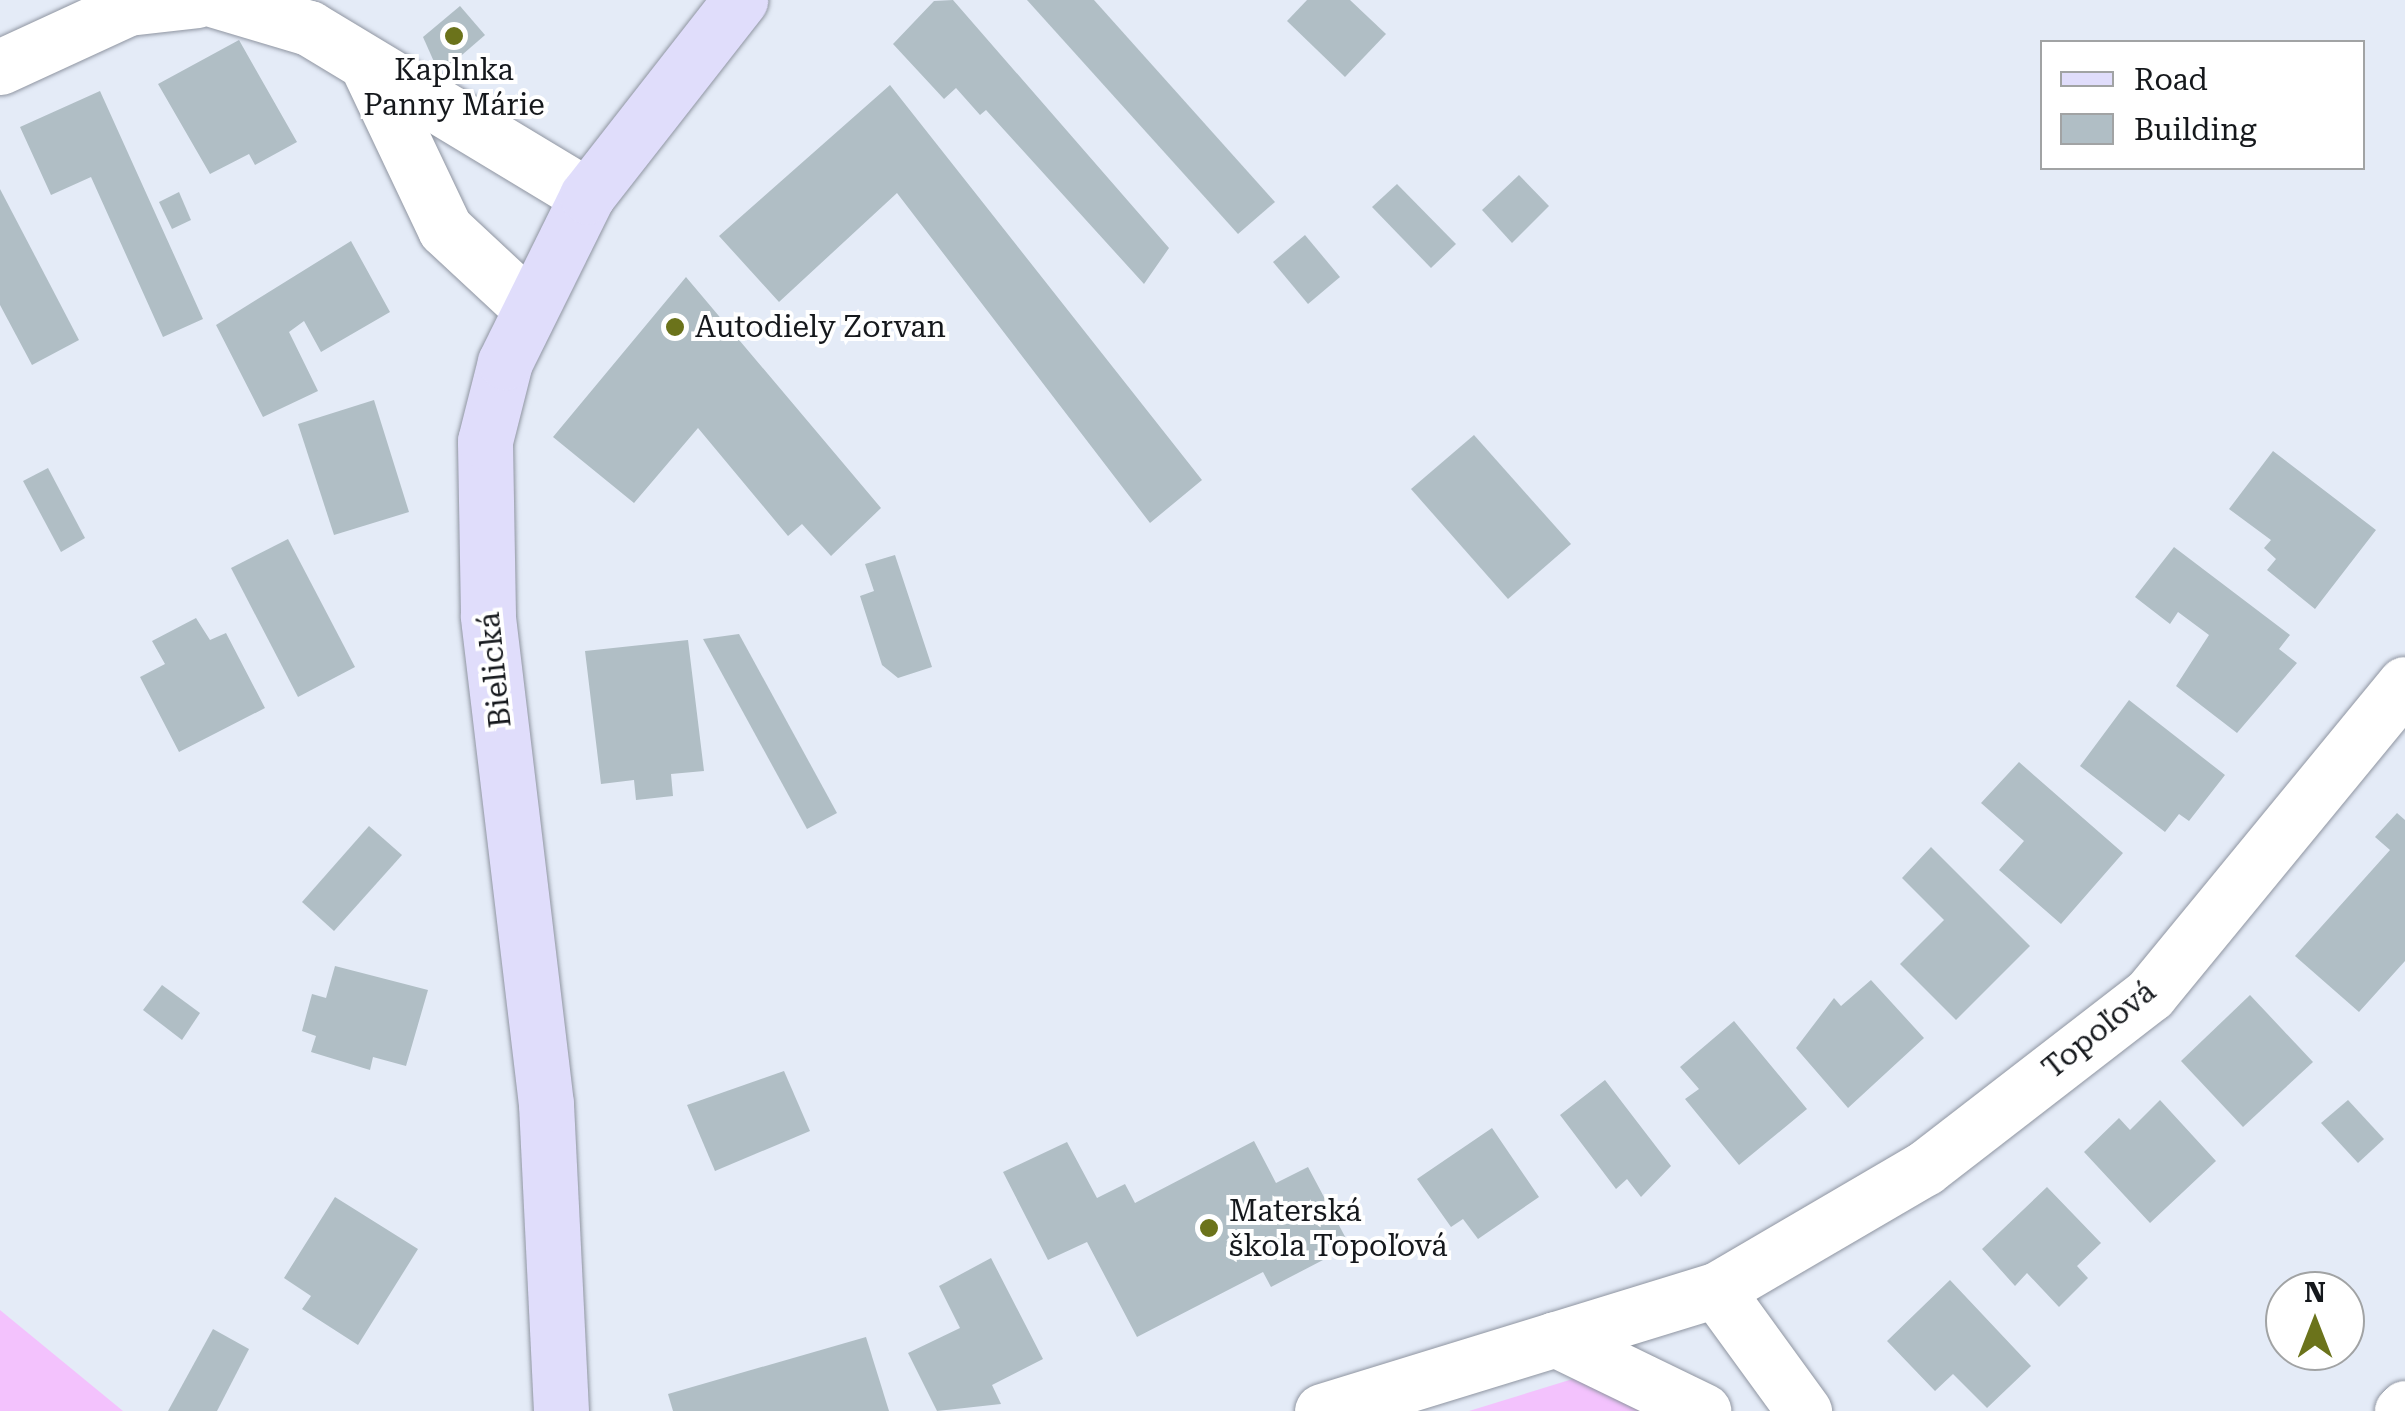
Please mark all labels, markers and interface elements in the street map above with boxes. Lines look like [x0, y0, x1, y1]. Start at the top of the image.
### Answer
marker: Kaplnka Panny Márie [443, 25, 465, 47]
legend [2040, 40, 2365, 170]
place label: Kaplnka Panny Márie [363, 52, 545, 122]
text: Road [2134, 62, 2208, 97]
text: Building [2134, 112, 2257, 147]
place label: Autodiely Zorvan [695, 309, 946, 345]
marker: Autodiely Zorvan [664, 316, 686, 338]
street label: Bielická [471, 611, 519, 729]
street label: Topoľová [2035, 974, 2163, 1086]
place label: Materská škola Topoľová [1229, 1193, 1448, 1264]
marker: Materská škola Topoľová [1198, 1217, 1220, 1239]
north arrow [2265, 1271, 2365, 1371]
text: N [2304, 1276, 2326, 1309]

